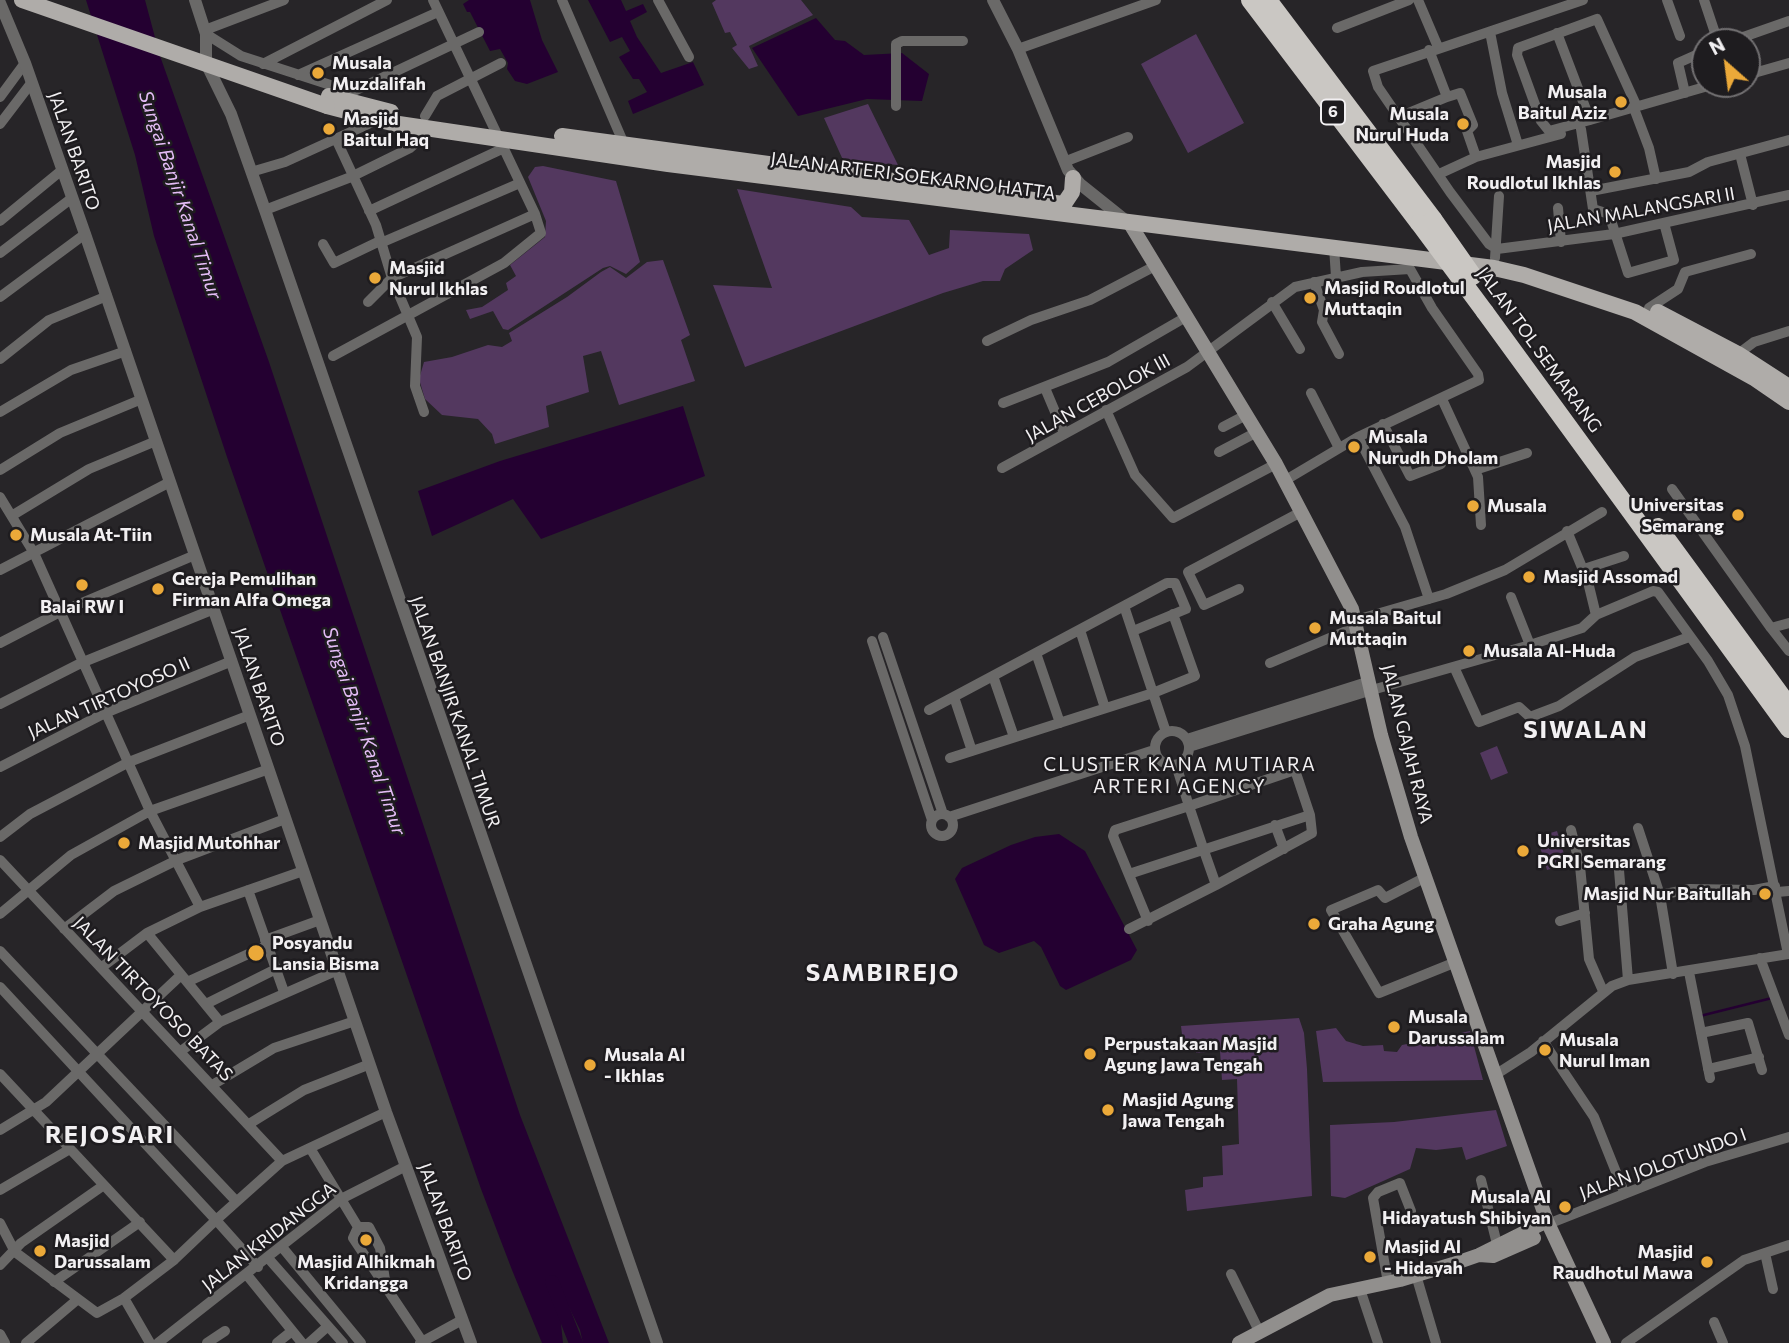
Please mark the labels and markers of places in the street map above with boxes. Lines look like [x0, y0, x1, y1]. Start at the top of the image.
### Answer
place label: Musala Muzdalifah [332, 52, 426, 94]
marker: Musala Muzdalifah [310, 65, 326, 81]
place label: Musala Baitul Aziz [1518, 81, 1607, 124]
marker: Musala Baitul Aziz [1613, 94, 1629, 110]
place label: Musala Nurul Huda [1355, 103, 1449, 146]
place label: Masjid Baitul Haq [343, 108, 429, 150]
marker: Musala Nurul Huda [1455, 116, 1471, 132]
marker: Masjid Baitul Haq [321, 121, 337, 137]
place label: Masjid Roudlotul Ikhlas [1467, 151, 1601, 194]
marker: Masjid Roudlotul Ikhlas [1607, 164, 1623, 180]
place label: Masjid Nurul Ikhlas [389, 257, 488, 300]
marker: Masjid Nurul Ikhlas [367, 270, 383, 286]
place label: Masjid Roudlotul Muttaqin [1324, 277, 1465, 320]
marker: Masjid Roudlotul Muttaqin [1302, 290, 1318, 306]
place label: Musala Nurudh Dholam [1368, 426, 1498, 468]
marker: Musala Nurudh Dholam [1346, 439, 1362, 455]
place label: Universitas Semarang [1631, 494, 1724, 536]
place label: Musala [1487, 495, 1547, 517]
marker: Musala [1465, 498, 1481, 514]
marker: Universitas Semarang [1730, 507, 1746, 523]
place label: Musala At-Tiin [30, 524, 152, 546]
marker: Musala At-Tiin [8, 527, 24, 543]
place label: Masjid Assomad [1543, 566, 1678, 588]
place label: Gereja Pemulihan Firman Alfa Omega [172, 568, 331, 610]
marker: Masjid Assomad [1521, 569, 1537, 585]
marker: Balai RW I [74, 577, 90, 593]
marker: Gereja Pemulihan Firman Alfa Omega [150, 581, 166, 597]
place label: Balai RW I [40, 596, 124, 618]
place label: Musala Baitul Muttaqin [1329, 607, 1441, 650]
marker: Musala Baitul Muttaqin [1307, 620, 1323, 636]
place label: Musala Al-Huda [1483, 640, 1615, 662]
marker: Musala Al-Huda [1461, 643, 1477, 659]
place label: Universitas PGRI Semarang [1537, 830, 1666, 872]
place label: Masjid Mutohhar [138, 832, 281, 854]
marker: Masjid Mutohhar [116, 835, 132, 851]
marker: Universitas PGRI Semarang [1515, 843, 1531, 859]
place label: Masjid Nur Baitullah [1583, 883, 1751, 905]
marker: Masjid Nur Baitullah [1757, 886, 1773, 902]
place label: Graha Agung [1328, 913, 1434, 935]
marker: Graha Agung [1306, 916, 1322, 932]
place label: Posyandu Lansia Bisma [272, 932, 379, 974]
marker: Posyandu Lansia Bisma [246, 943, 266, 963]
place label: Musala Darussalam [1408, 1006, 1505, 1048]
marker: Musala Darussalam [1386, 1019, 1402, 1035]
place label: Musala Nurul Iman [1559, 1029, 1650, 1072]
place label: Perpustakaan Masjid Agung Jawa Tengah [1104, 1033, 1277, 1076]
marker: Musala Nurul Iman [1537, 1042, 1553, 1058]
place label: Musala Al - Ikhlas [604, 1044, 685, 1086]
marker: Perpustakaan Masjid Agung Jawa Tengah [1082, 1046, 1098, 1062]
marker: Musala Al - Ikhlas [582, 1057, 598, 1073]
place label: Masjid Agung Jawa Tengah [1122, 1089, 1234, 1132]
marker: Masjid Agung Jawa Tengah [1100, 1102, 1116, 1118]
place label: Musala Al Hidayatush Shibiyan [1382, 1186, 1551, 1228]
marker: Musala Al Hidayatush Shibiyan [1557, 1199, 1573, 1215]
place label: Masjid Darussalam [54, 1230, 151, 1272]
marker: Masjid Alhikmah Kridangga [358, 1232, 374, 1248]
place label: Masjid Al - Hidayah [1384, 1236, 1463, 1278]
place label: Masjid Raudhotul Mawa [1552, 1241, 1693, 1284]
marker: Masjid Darussalam [32, 1243, 48, 1259]
marker: Masjid Al - Hidayah [1362, 1249, 1378, 1265]
place label: Masjid Alhikmah Kridangga [297, 1251, 435, 1294]
marker: Masjid Raudhotul Mawa [1699, 1254, 1715, 1270]

